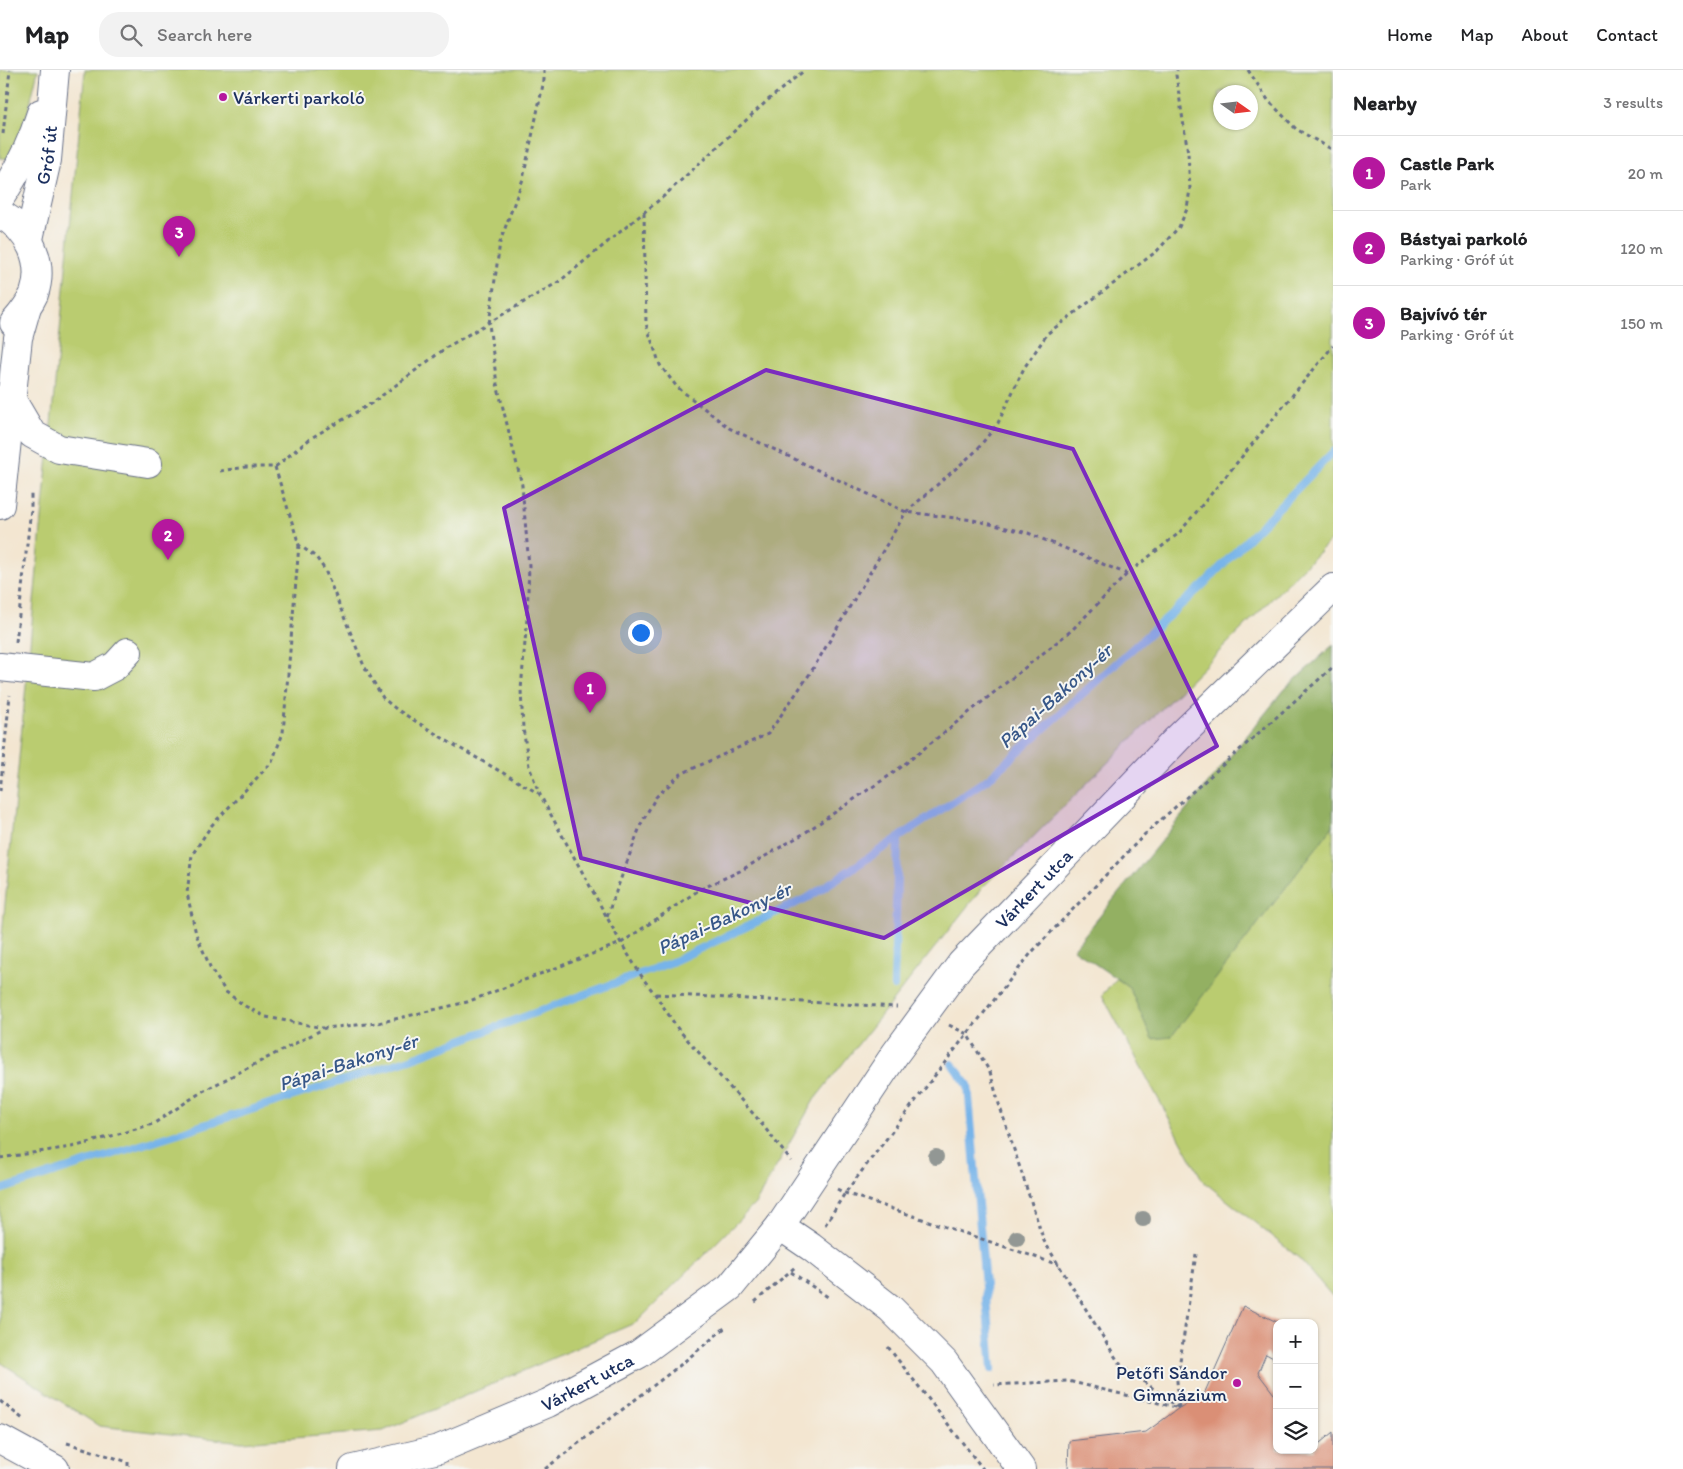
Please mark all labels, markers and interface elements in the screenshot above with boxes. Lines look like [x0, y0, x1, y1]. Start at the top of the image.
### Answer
search box [99, 12, 449, 57]
text: Map [25, 20, 69, 49]
icon: search [117, 21, 145, 49]
text: Search here [157, 23, 252, 46]
text: Home [1387, 24, 1433, 46]
text: Map [1461, 24, 1494, 46]
text: About [1522, 24, 1568, 46]
text: Contact [1596, 24, 1658, 46]
north arrow [1213, 85, 1258, 130]
place label: Várkerti parkoló [233, 86, 365, 109]
text: Nearby [1353, 90, 1417, 115]
marker: Várkerti parkoló [217, 91, 229, 103]
text: 3 results [1603, 93, 1663, 112]
street label: Gróf út [30, 124, 62, 187]
text: Castle Park [1400, 152, 1494, 175]
text: 1 [1365, 164, 1373, 183]
text: 20 m [1628, 164, 1663, 183]
text: Park [1400, 175, 1431, 194]
pin: 3 [163, 216, 195, 257]
text: Bástyai parkoló [1400, 227, 1528, 250]
text: 2 [1365, 239, 1373, 258]
text: 120 m [1620, 239, 1663, 258]
text: Parking · Gróf út [1400, 250, 1514, 269]
text: Bajvívó tér [1400, 302, 1487, 325]
text: 3 [1365, 314, 1373, 333]
text: 150 m [1620, 314, 1663, 333]
text: Parking · Gróf út [1400, 325, 1514, 344]
pin: 2 [152, 519, 184, 560]
your location [628, 620, 654, 646]
water label: Pápai-Bakony-ér [993, 637, 1119, 753]
pin: 1 [574, 672, 606, 713]
street label: Várkert utca [990, 844, 1077, 933]
water label: Pápai-Bakony-ér [653, 876, 797, 959]
water label: Pápai-Bakony-ér [276, 1027, 423, 1096]
map controls [1273, 1319, 1318, 1454]
button: + [1273, 1319, 1318, 1364]
street label: Várkert utca [537, 1348, 638, 1416]
place label: Petőfi Sándor Gimnázium [1116, 1361, 1227, 1406]
button: − [1273, 1364, 1318, 1409]
marker: Petőfi Sándor Gimnázium [1231, 1377, 1243, 1389]
button: layers [1273, 1409, 1318, 1454]

